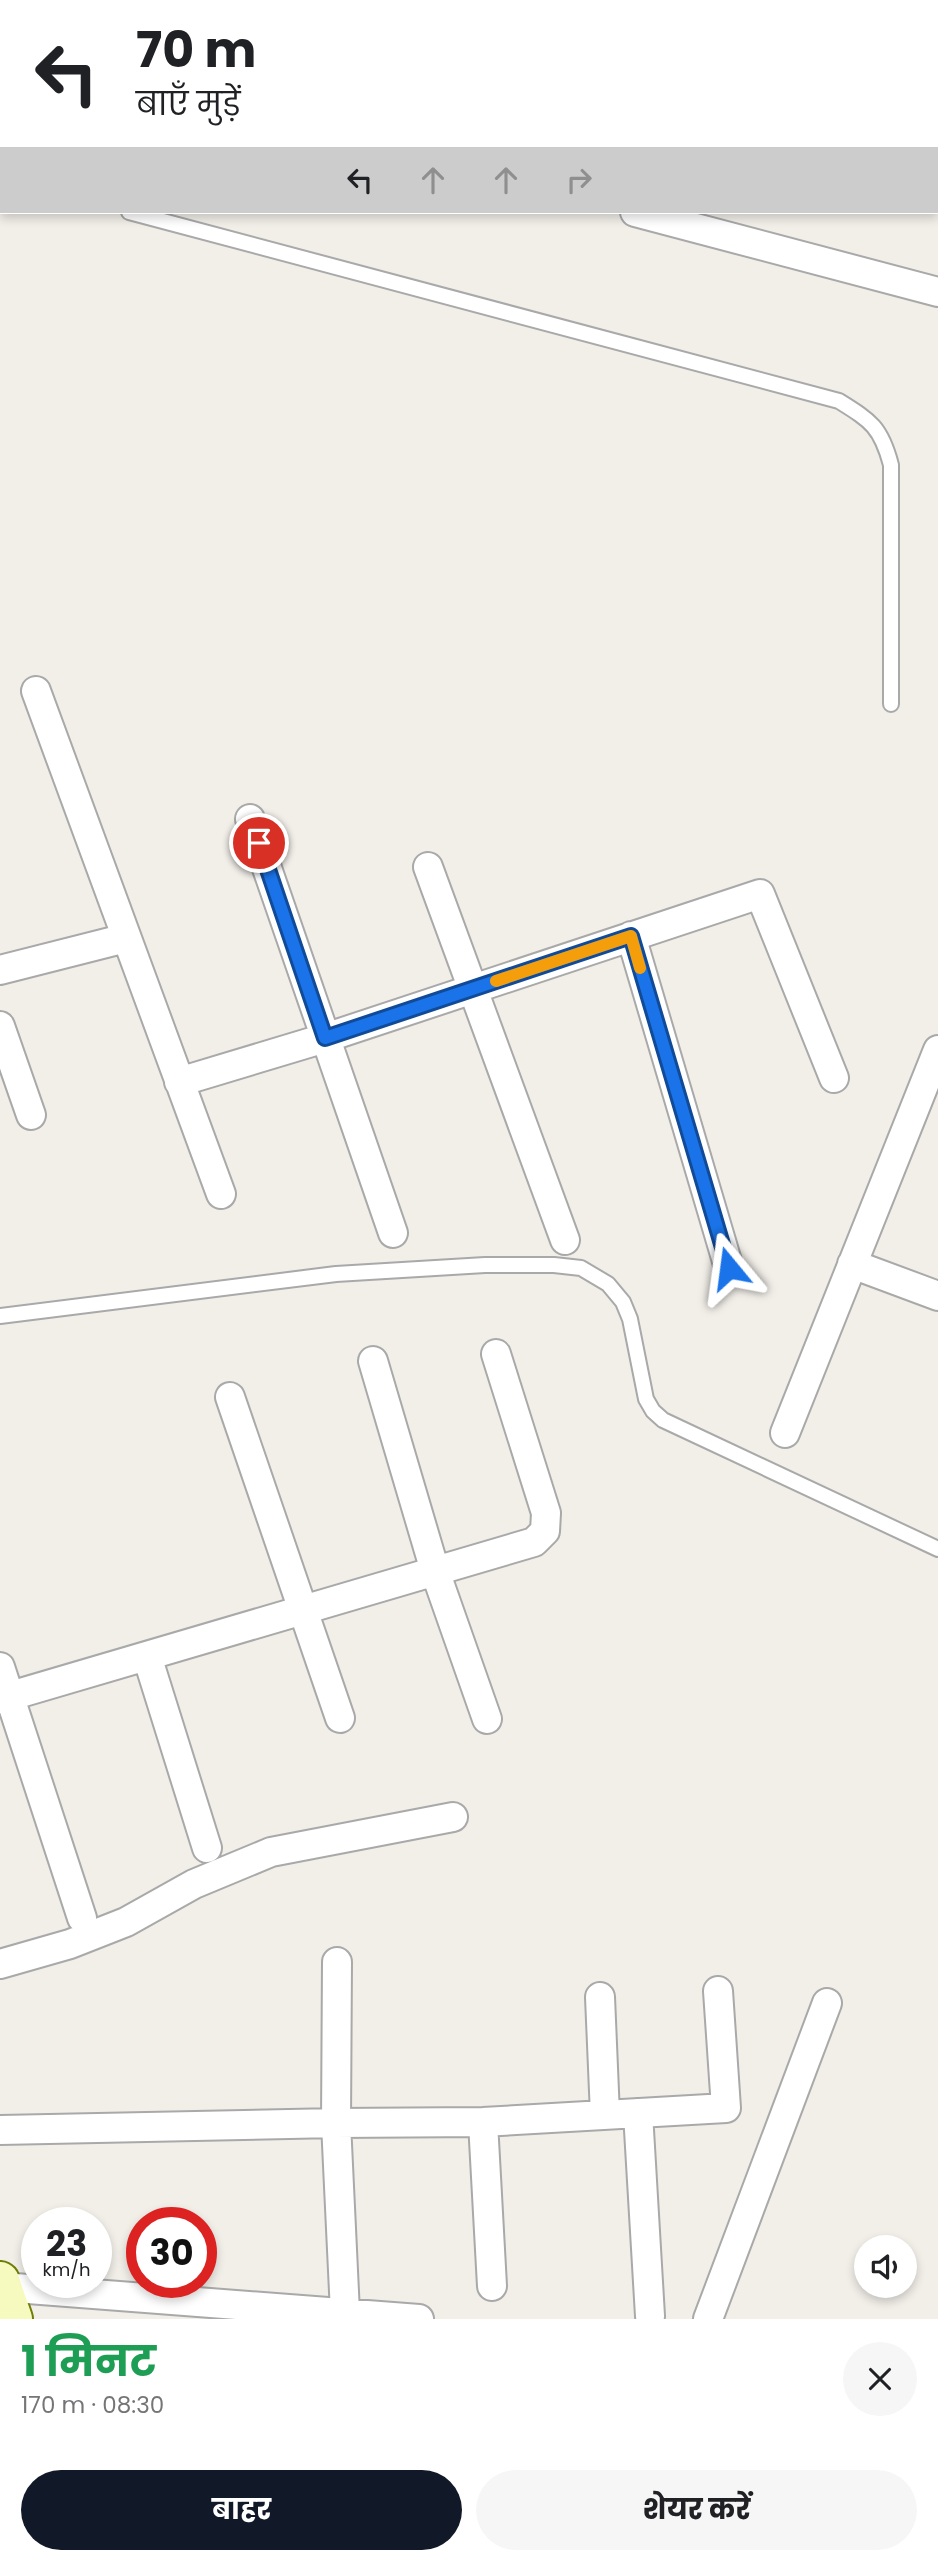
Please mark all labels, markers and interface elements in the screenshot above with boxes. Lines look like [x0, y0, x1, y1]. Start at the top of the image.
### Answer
text: 70 m [136, 16, 256, 84]
icon: left [21, 28, 112, 119]
text: बाएँ मुड़ें [136, 81, 240, 126]
icon: left [341, 161, 379, 199]
icon: ahead [414, 161, 452, 199]
icon: ahead [487, 161, 525, 199]
icon: right [560, 161, 598, 199]
pin [229, 813, 289, 873]
icon: arrive [240, 824, 278, 862]
position arrow [692, 1231, 766, 1305]
speed limit sign: 30 [126, 2207, 217, 2298]
text: 23 [46, 2219, 87, 2268]
map controls [854, 2235, 917, 2298]
button: sound [854, 2235, 917, 2298]
text: km/h [43, 2257, 90, 2282]
text: 1 मिनट [21, 2332, 156, 2391]
button: close [843, 2342, 917, 2416]
text: 170 m · 08:30 [21, 2389, 164, 2421]
button: बाहर [21, 2470, 462, 2550]
button: शेयर करें [476, 2470, 917, 2550]

